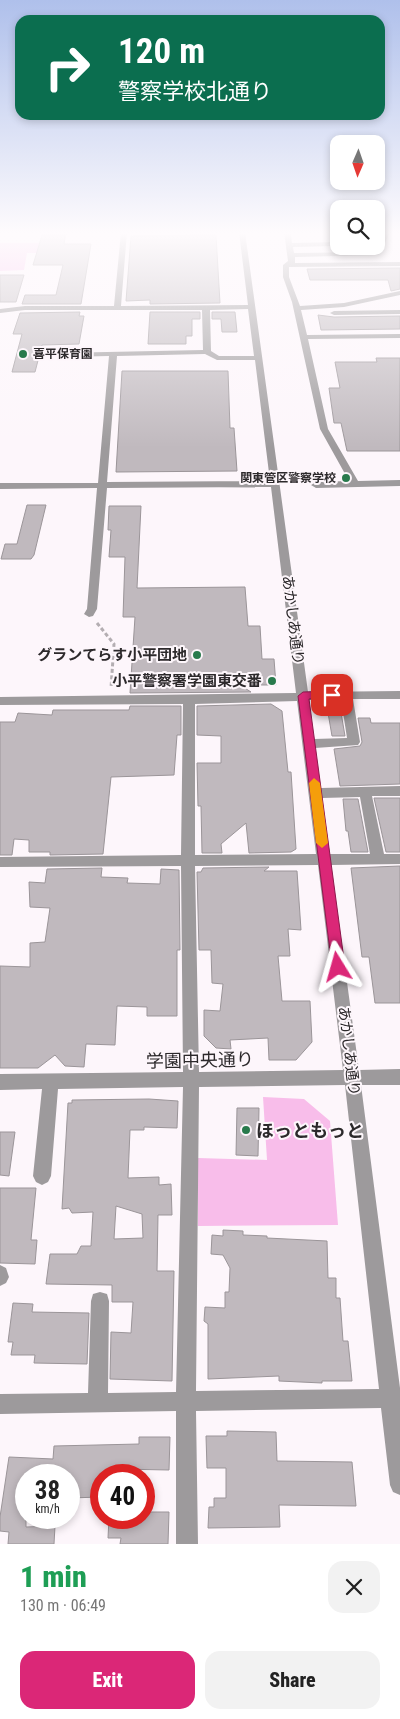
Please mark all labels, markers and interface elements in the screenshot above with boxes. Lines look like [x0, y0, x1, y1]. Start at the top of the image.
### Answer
text: 120 m [118, 31, 205, 72]
icon: right [35, 35, 100, 100]
text: 警察学校北通り [118, 79, 272, 104]
north arrow [330, 135, 385, 190]
map controls [330, 135, 385, 255]
button: search [330, 200, 385, 255]
place label: 喜平保育園 [33, 347, 93, 361]
marker: 喜平保育園 [17, 348, 29, 360]
place label: 関東管区警察学校 [240, 471, 336, 485]
marker: 関東管区警察学校 [340, 472, 352, 484]
street label: あかしあ通り [279, 574, 307, 666]
place label: グランてらす小平団地 [37, 646, 187, 664]
marker: グランてらす小平団地 [191, 649, 203, 661]
place label: 小平警察署学園東交番 [112, 672, 262, 690]
pin [311, 674, 353, 716]
marker: 小平警察署学園東交番 [266, 675, 278, 687]
icon: arrive [318, 681, 346, 709]
position arrow [311, 940, 363, 992]
street label: あかしあ通り [335, 1005, 363, 1097]
street label: 学園中央通り [146, 1049, 254, 1071]
place label: ほっともっと [256, 1120, 364, 1141]
marker: ほっともっと [240, 1124, 252, 1136]
speed limit sign: 40 [90, 1464, 155, 1529]
text: 38 [35, 1476, 60, 1505]
text: km/h [35, 1502, 60, 1516]
text: 1 min [20, 1559, 87, 1594]
button: close [328, 1561, 380, 1613]
text: 130 m · 06:49 [20, 1596, 106, 1615]
button: Exit [20, 1651, 195, 1709]
button: Share [205, 1651, 380, 1709]

